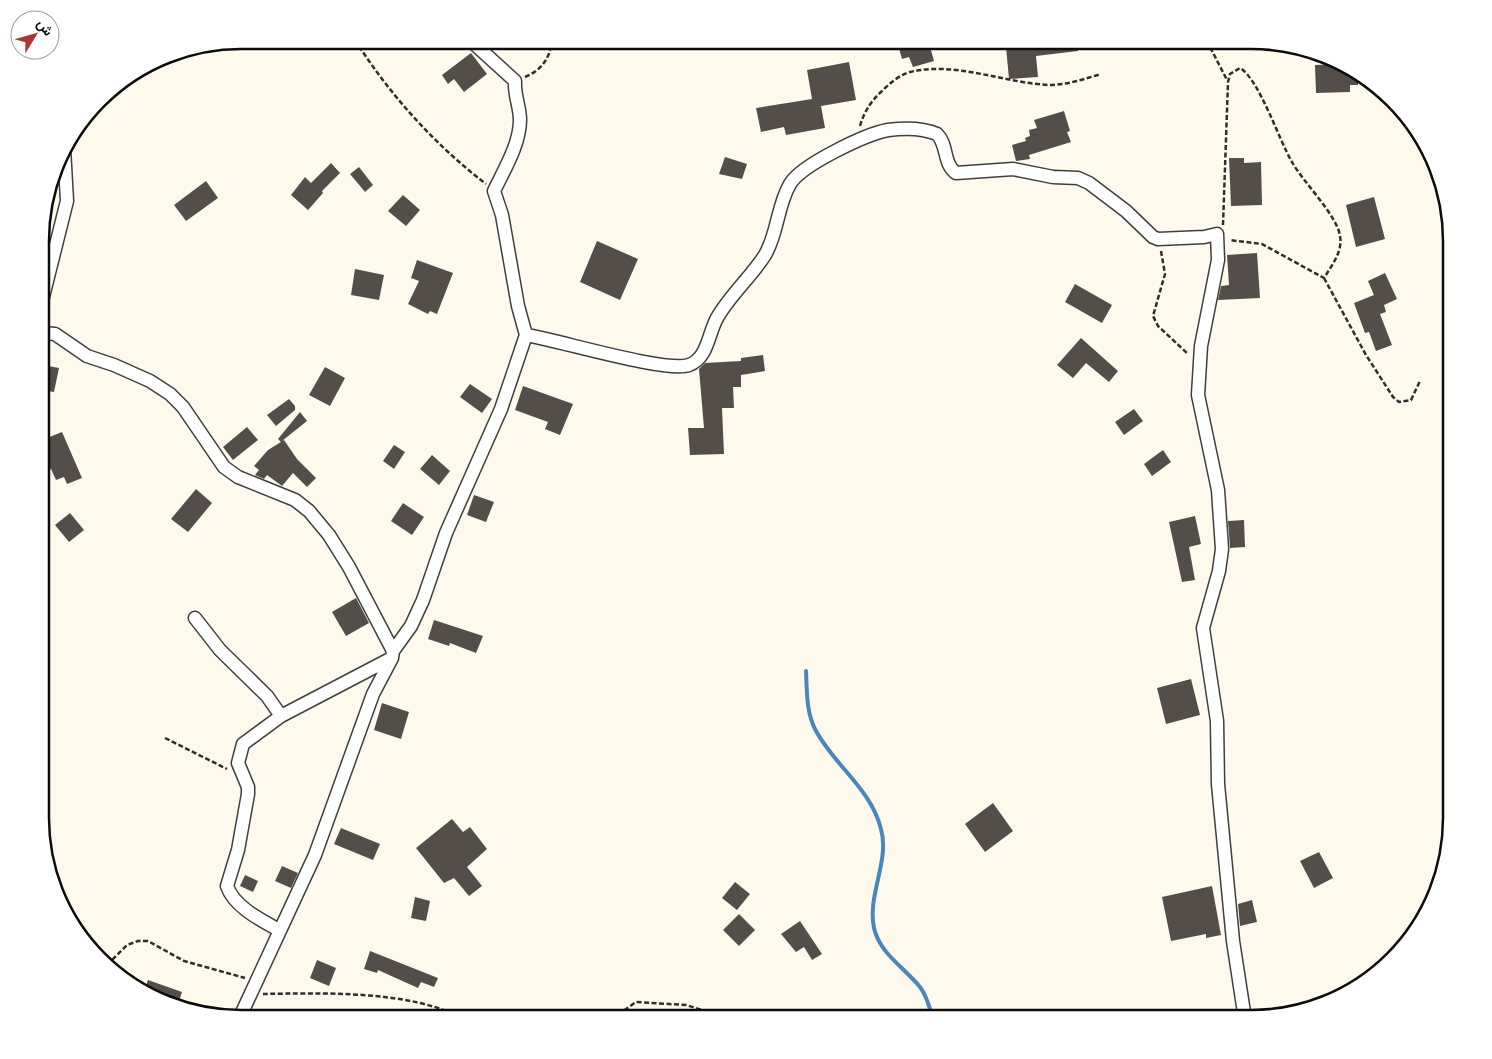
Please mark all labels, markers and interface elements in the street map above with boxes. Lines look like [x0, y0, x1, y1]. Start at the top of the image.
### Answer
north arrow [10, 10, 60, 60]
text: ش [33, 14, 59, 39]

